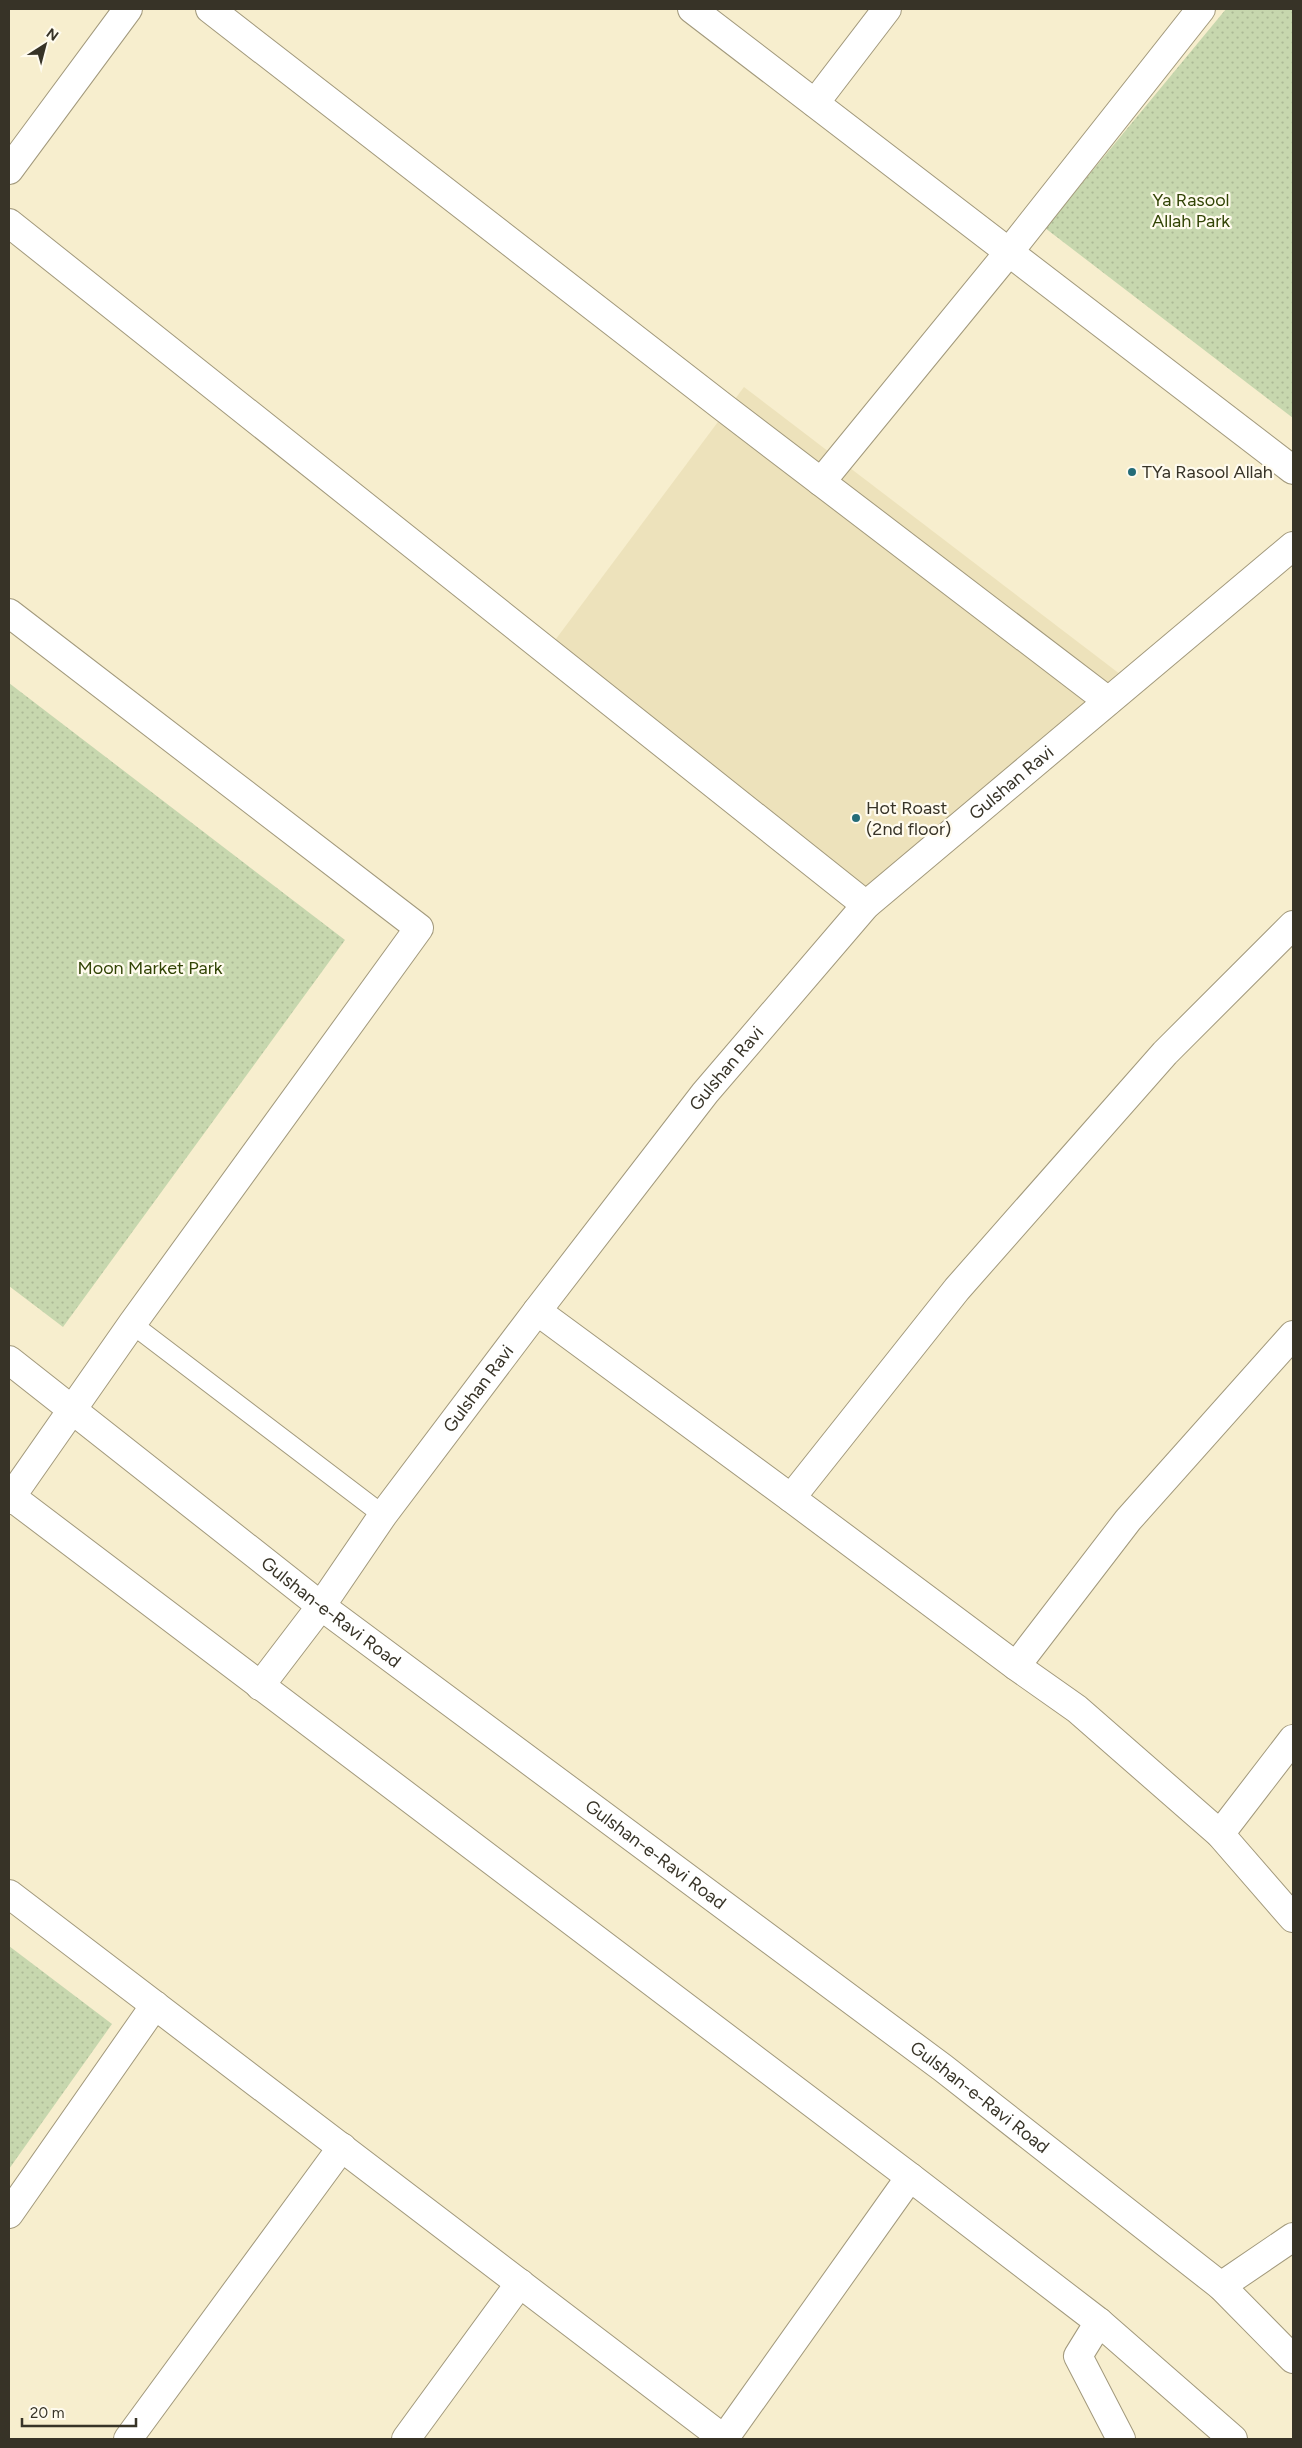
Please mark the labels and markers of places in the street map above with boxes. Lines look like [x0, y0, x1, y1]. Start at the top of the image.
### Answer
place label: TYa Rasool Allah [1142, 461, 1273, 483]
marker: TYa Rasool Allah [1126, 466, 1138, 478]
place label: Hot Roast (2nd floor) [866, 797, 951, 840]
marker: Hot Roast (2nd floor) [850, 812, 862, 824]

